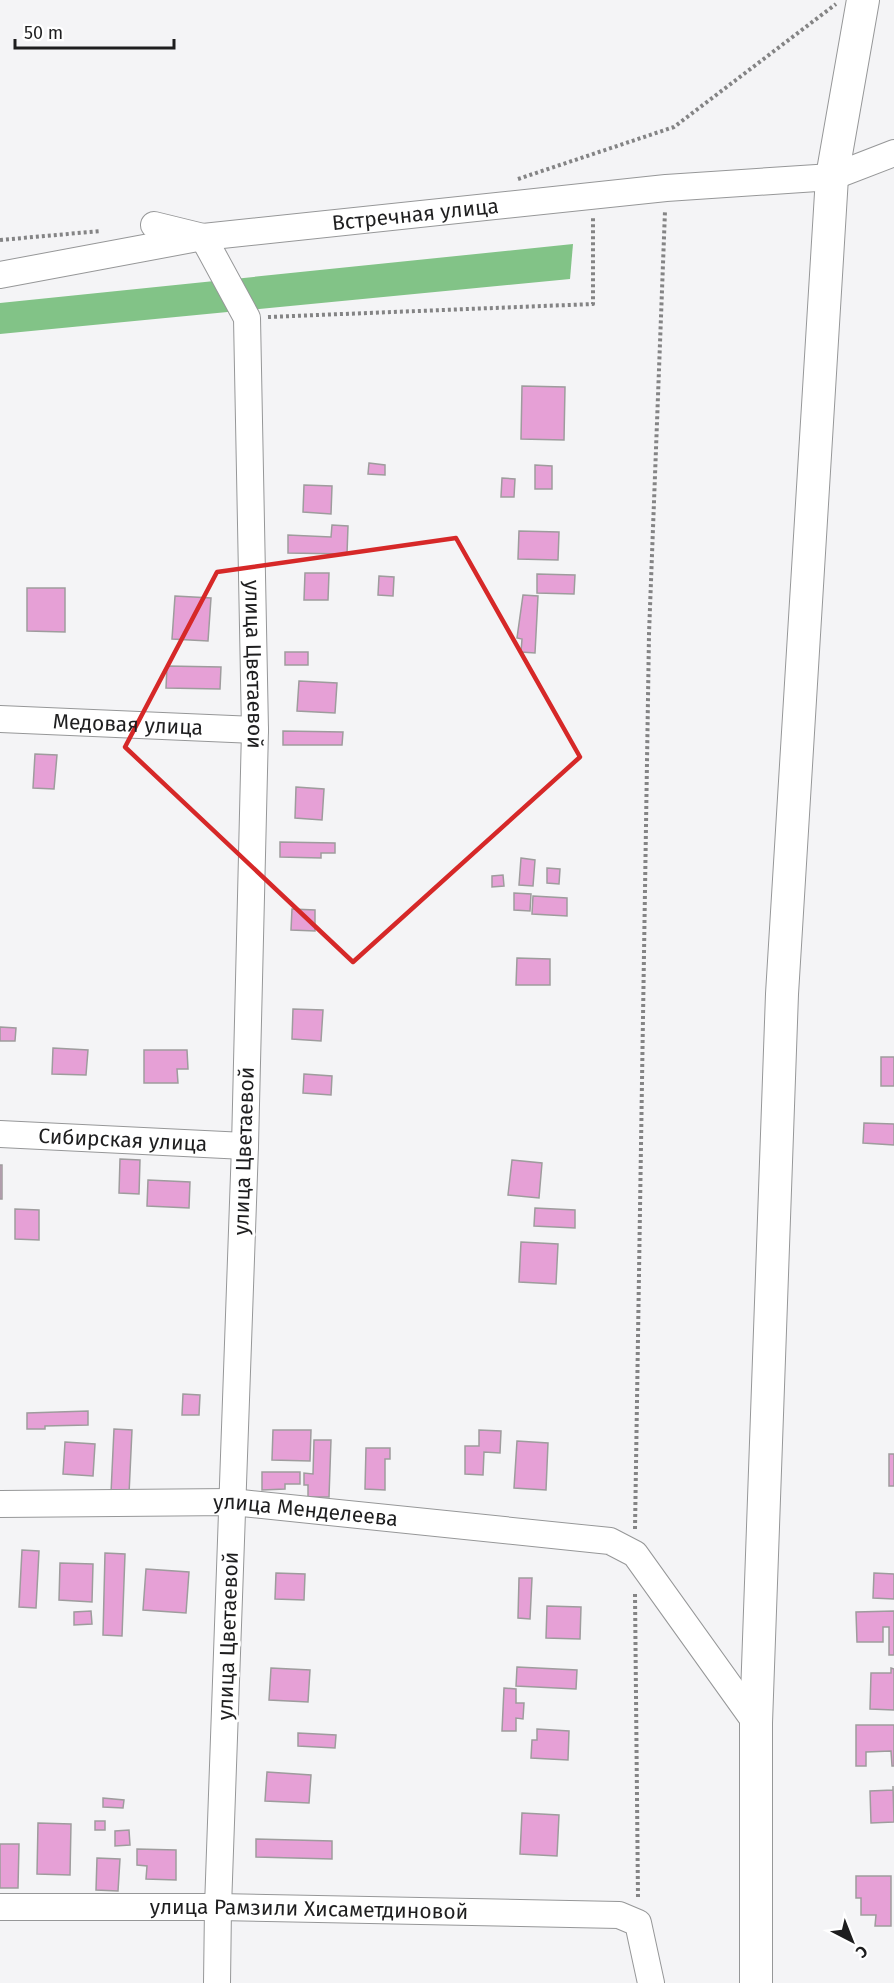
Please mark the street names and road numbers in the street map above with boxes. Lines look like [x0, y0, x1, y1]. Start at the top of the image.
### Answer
street label: Встречная улица [331, 193, 500, 236]
street label: улица Цветаевой [239, 580, 268, 749]
street label: Медовая улица [52, 708, 204, 741]
street label: улица Цветаевой [228, 1066, 260, 1236]
street label: Сибирская улица [38, 1123, 208, 1157]
street label: улица Менделеева [213, 1489, 399, 1532]
street label: улица Цветаевой [212, 1551, 244, 1721]
street label: улица Рамзили Хисаметдиновой [150, 1894, 468, 1925]

